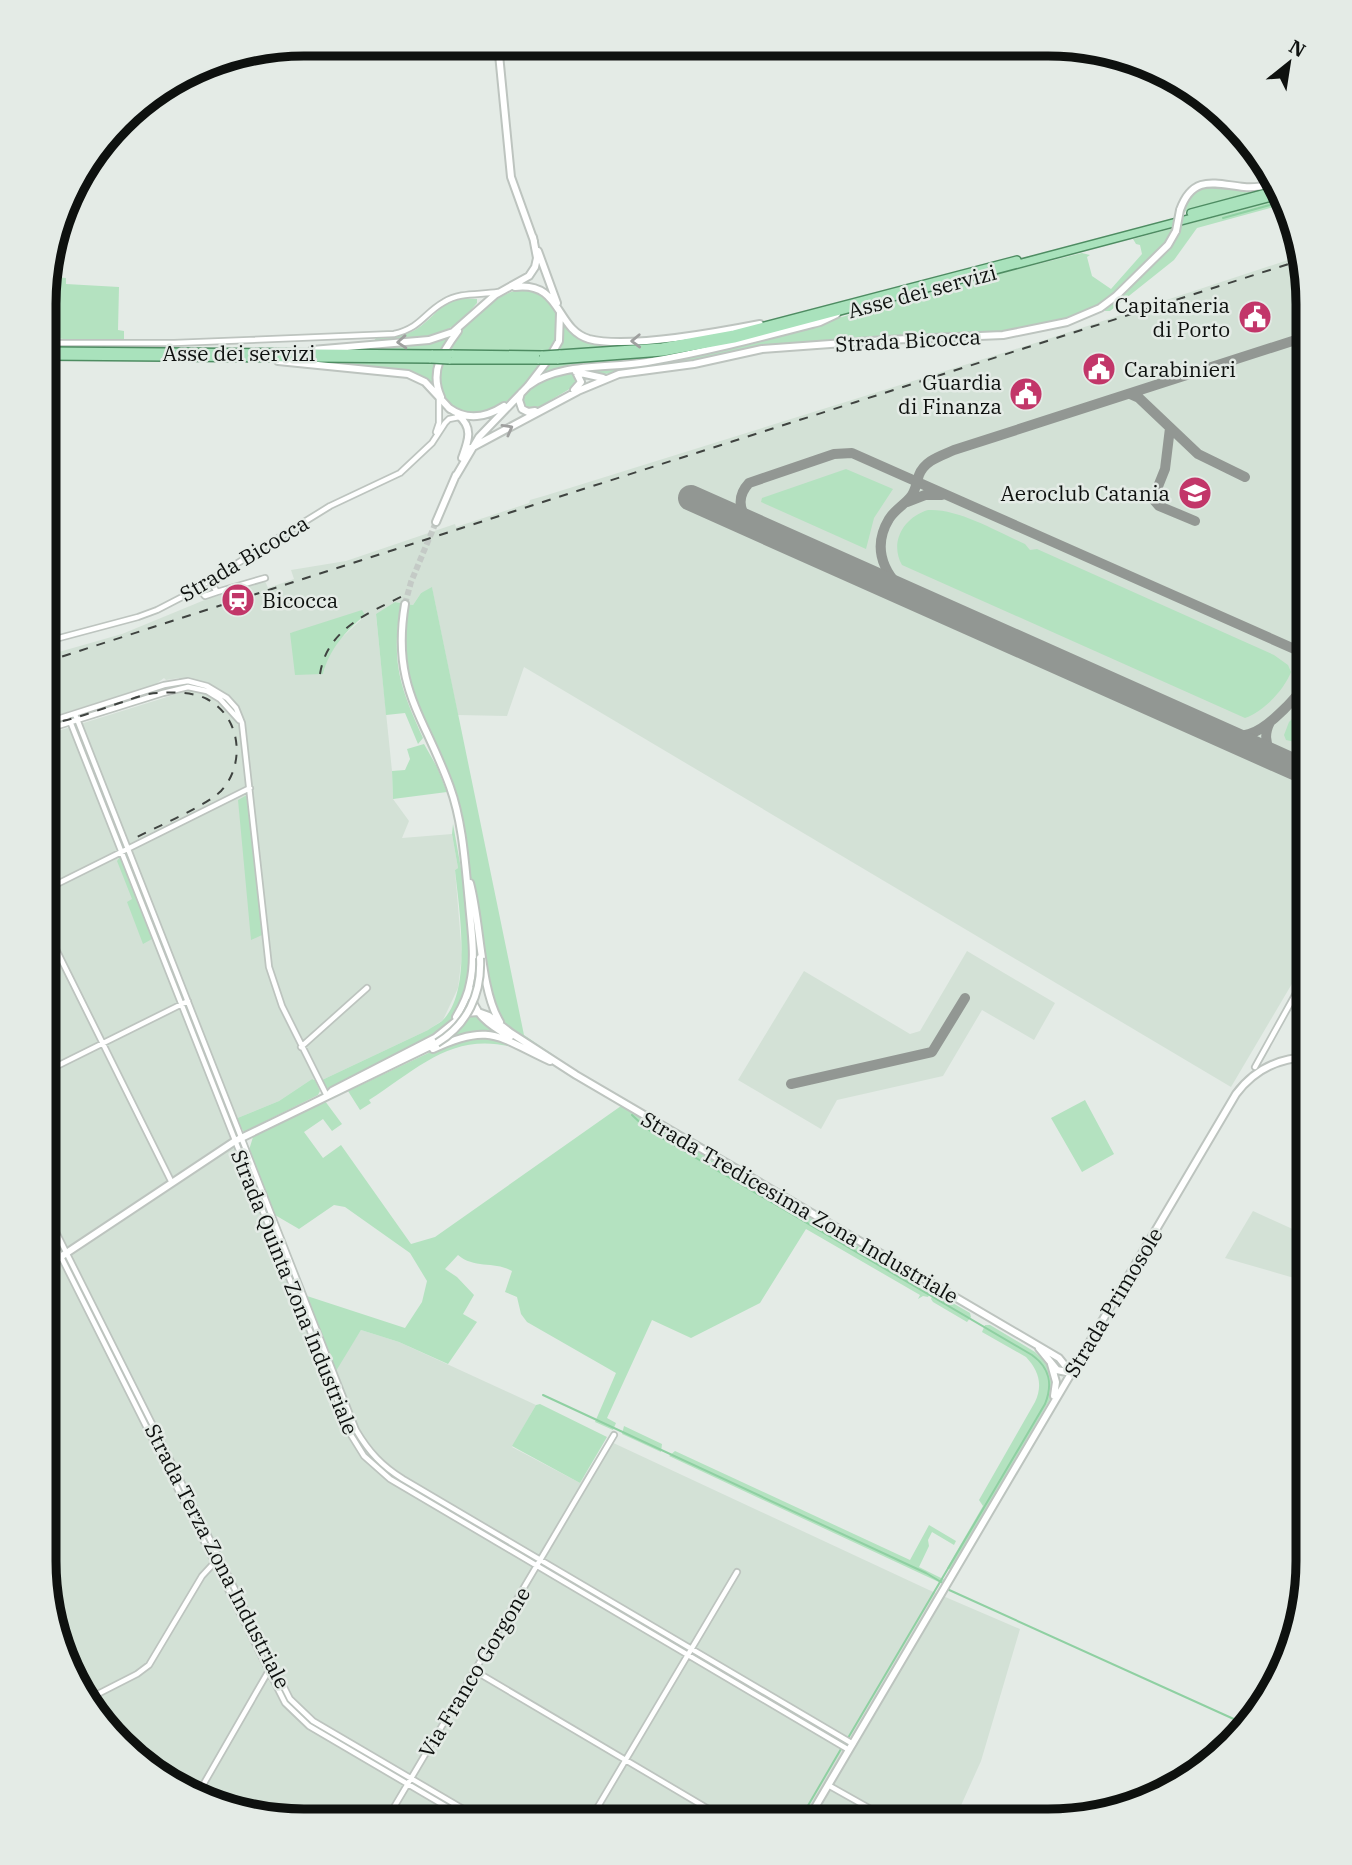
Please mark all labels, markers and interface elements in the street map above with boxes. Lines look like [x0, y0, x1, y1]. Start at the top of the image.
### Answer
north arrow [1254, 28, 1324, 98]
text: N [1285, 34, 1310, 62]
street label: Asse dei servizi [844, 258, 1000, 324]
place label: Capitaneria di Porto [1115, 291, 1230, 343]
public building icon: Capitaneria di Porto [1236, 298, 1274, 336]
street label: Strada Bicocca [834, 322, 982, 358]
one-way arrow [630, 333, 641, 348]
one-way arrow [397, 334, 408, 349]
street label: Asse dei servizi [163, 339, 315, 367]
public building icon: Carabinieri [1080, 350, 1118, 388]
place label: Carabinieri [1124, 355, 1236, 383]
place label: Guardia di Finanza [898, 368, 1002, 420]
public building icon: Guardia di Finanza [1007, 375, 1045, 413]
one-way arrow [501, 424, 513, 437]
school or university icon: Aeroclub Catania [1176, 474, 1214, 512]
place label: Aeroclub Catania [1000, 479, 1170, 507]
street label: Strada Bicocca [175, 510, 313, 606]
station icon: Bicocca [219, 581, 257, 619]
place label: Bicocca [262, 587, 338, 613]
street label: Strada Tredicesima Zona Industriale [636, 1104, 964, 1310]
street label: Strada Quinta Zona Industriale [225, 1145, 365, 1439]
street label: Strada Primosole [1057, 1222, 1169, 1382]
street label: Strada Terza Zona Industriale [139, 1419, 297, 1693]
street label: Via Franco Gorgone [412, 1581, 536, 1763]

